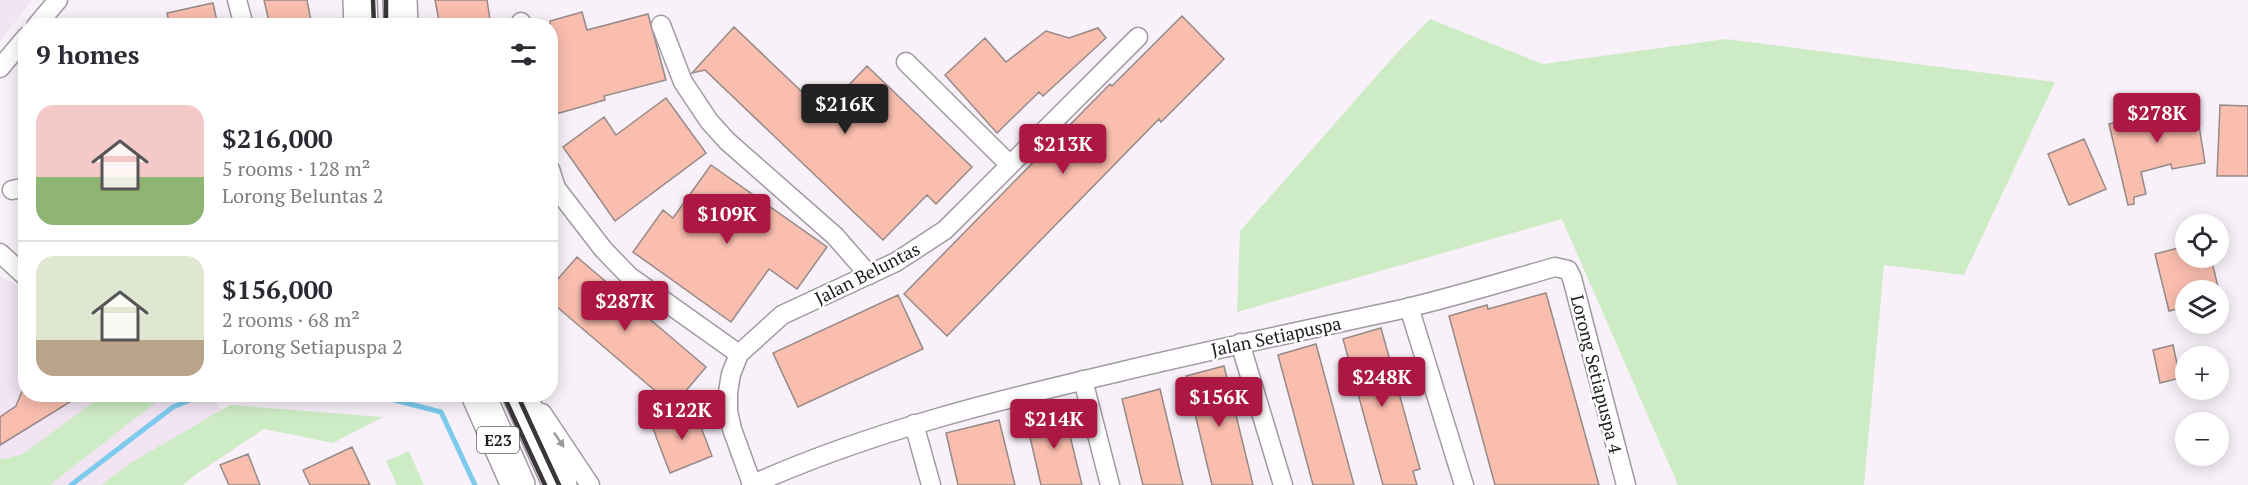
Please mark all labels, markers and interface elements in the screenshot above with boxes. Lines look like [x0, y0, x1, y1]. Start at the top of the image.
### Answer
text: 9 homes [36, 37, 140, 71]
icon: filters [507, 38, 540, 71]
pin: $216K [803, 84, 887, 135]
text: $216K [815, 90, 875, 117]
pin: $278K [2115, 93, 2199, 144]
text: $278K [2127, 99, 2187, 126]
text: $216,000 [222, 121, 333, 155]
pin: $213K [1021, 124, 1105, 175]
icon: home [84, 129, 156, 201]
text: $213K [1033, 130, 1093, 157]
text: 5 rooms · 128 m² [222, 155, 370, 182]
text: Lorong Beluntas 2 [222, 182, 383, 209]
pin: $109K [685, 194, 769, 245]
text: $109K [697, 200, 757, 227]
map controls [2175, 214, 2229, 466]
button: locate [2175, 214, 2229, 268]
street label: Jalan Beluntas [810, 236, 924, 310]
text: $156,000 [222, 272, 333, 306]
icon: home [84, 280, 156, 352]
button: layers [2175, 280, 2229, 334]
pin: $287K [583, 281, 667, 332]
text: $287K [595, 287, 655, 314]
street label: Lorong Setiapuspa 4 [1566, 292, 1628, 456]
text: 2 rooms · 68 m² [222, 306, 360, 333]
street label: Jalan Setiapuspa [1209, 311, 1343, 361]
text: Lorong Setiapuspa 2 [222, 333, 403, 360]
button: + [2175, 346, 2229, 400]
pin: $248K [1340, 357, 1424, 408]
text: $248K [1352, 363, 1412, 390]
pin: $156K [1177, 377, 1261, 428]
text: $156K [1189, 383, 1249, 410]
pin: $122K [640, 390, 724, 441]
text: $122K [652, 396, 712, 423]
pin: $214K [1012, 399, 1096, 450]
text: $214K [1024, 405, 1084, 432]
button: − [2175, 412, 2229, 466]
road number: E23 [477, 427, 519, 453]
one-way arrow [554, 431, 565, 448]

